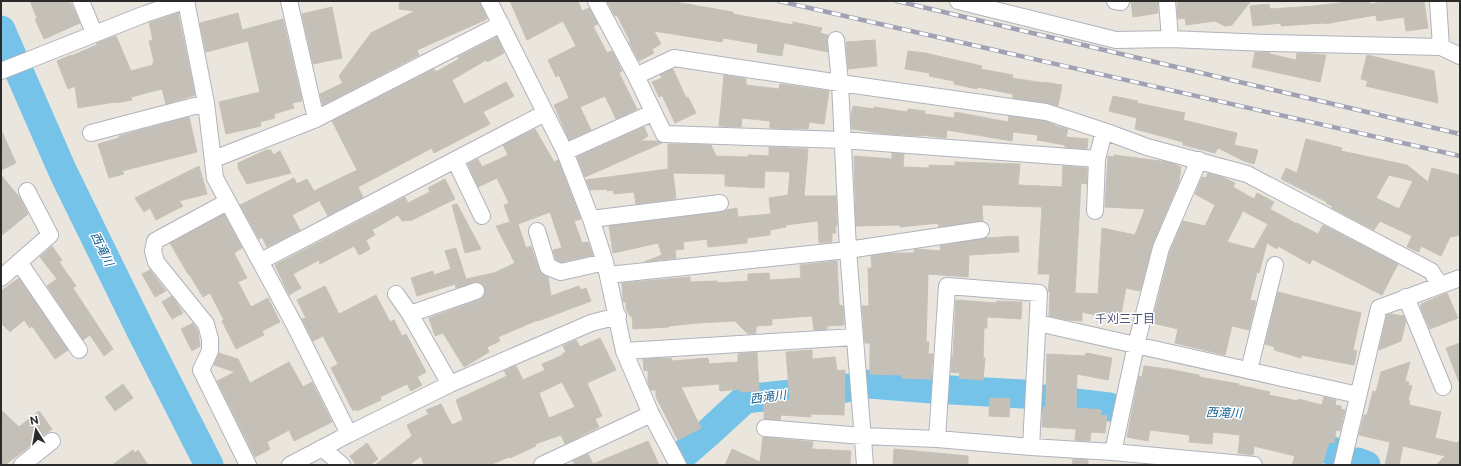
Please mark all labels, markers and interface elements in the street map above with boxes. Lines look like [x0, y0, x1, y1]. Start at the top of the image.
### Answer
water label: 西滝川 [88, 230, 117, 270]
district label: 千刈三丁目 [1095, 312, 1155, 326]
water label: 西滝川 [749, 388, 789, 406]
water label: 西滝川 [1206, 405, 1244, 421]
north arrow [16, 410, 56, 450]
text: N [29, 413, 39, 427]

